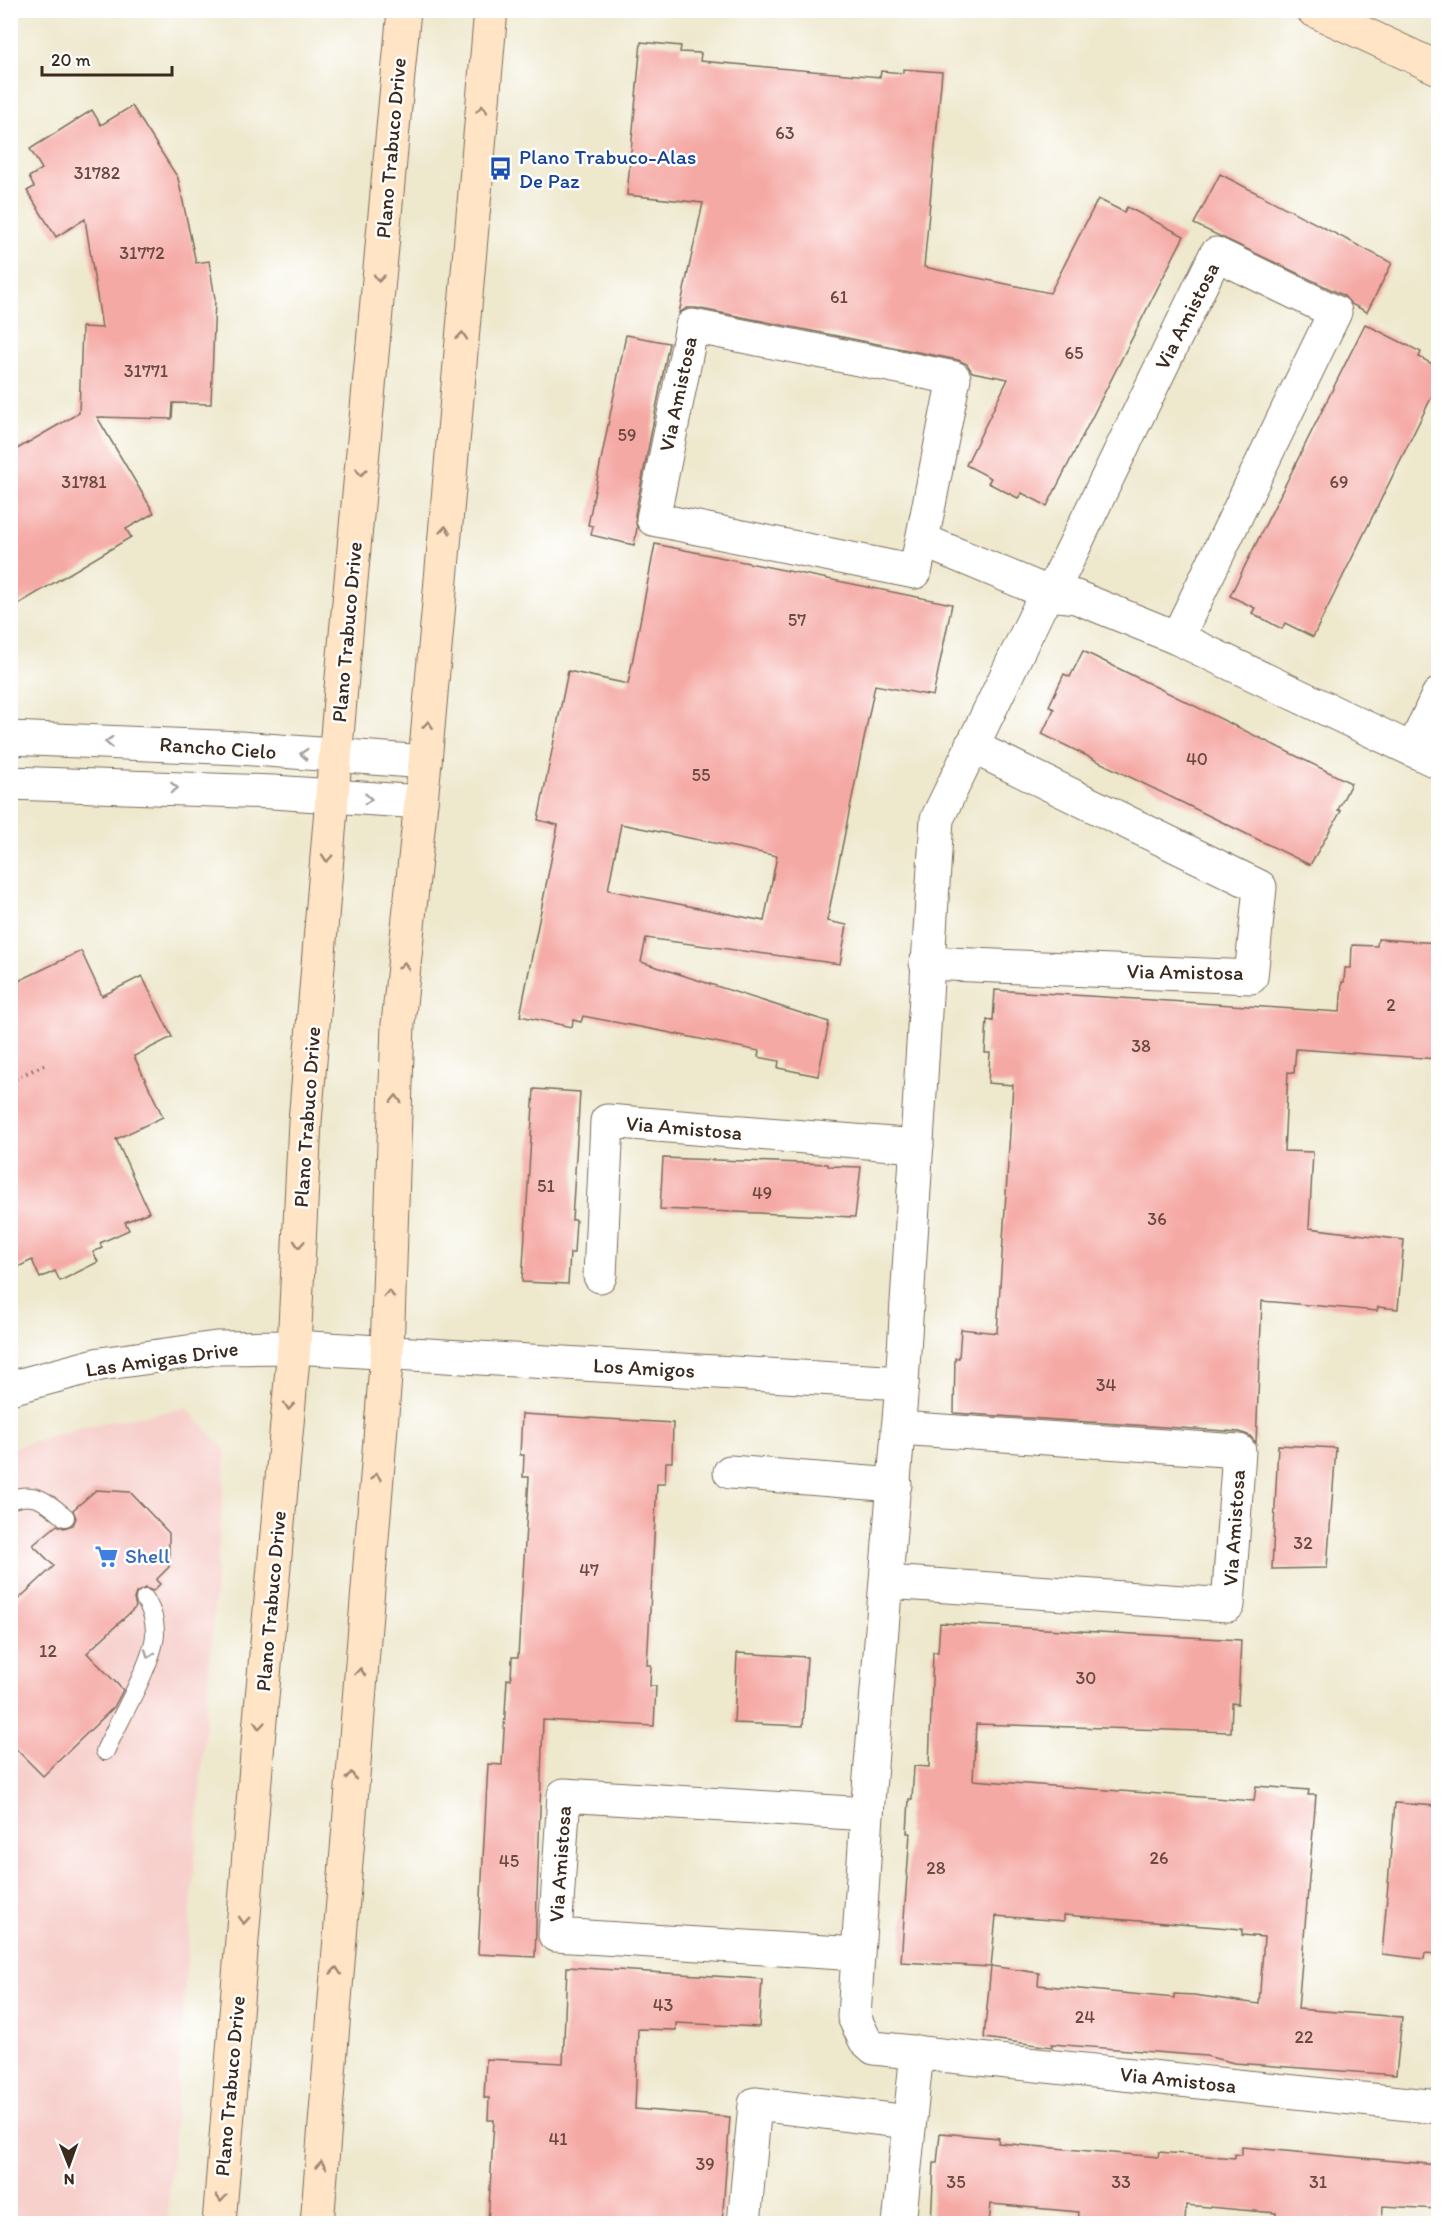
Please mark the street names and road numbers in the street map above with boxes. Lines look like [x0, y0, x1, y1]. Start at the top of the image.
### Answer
street label: Plano Trabuco Drive [370, 57, 411, 239]
street label: Via Amistosa [1149, 258, 1224, 374]
street label: Via Amistosa [653, 334, 702, 454]
street label: Plano Trabuco Drive [326, 541, 367, 723]
street label: Rancho Cielo [159, 731, 277, 764]
street label: Via Amistosa [1126, 958, 1244, 985]
street label: Plano Trabuco Drive [288, 1026, 325, 1208]
street label: Via Amistosa [625, 1110, 743, 1145]
street label: Las Amigas Drive [84, 1335, 240, 1382]
street label: Los Amigos [592, 1352, 696, 1383]
street label: Via Amistosa [1217, 1469, 1250, 1587]
street label: Plano Trabuco Drive [250, 1510, 291, 1692]
street label: Via Amistosa [543, 1805, 576, 1923]
street label: Plano Trabuco Drive [209, 1995, 250, 2177]
street label: Via Amistosa [1119, 2061, 1237, 2098]

